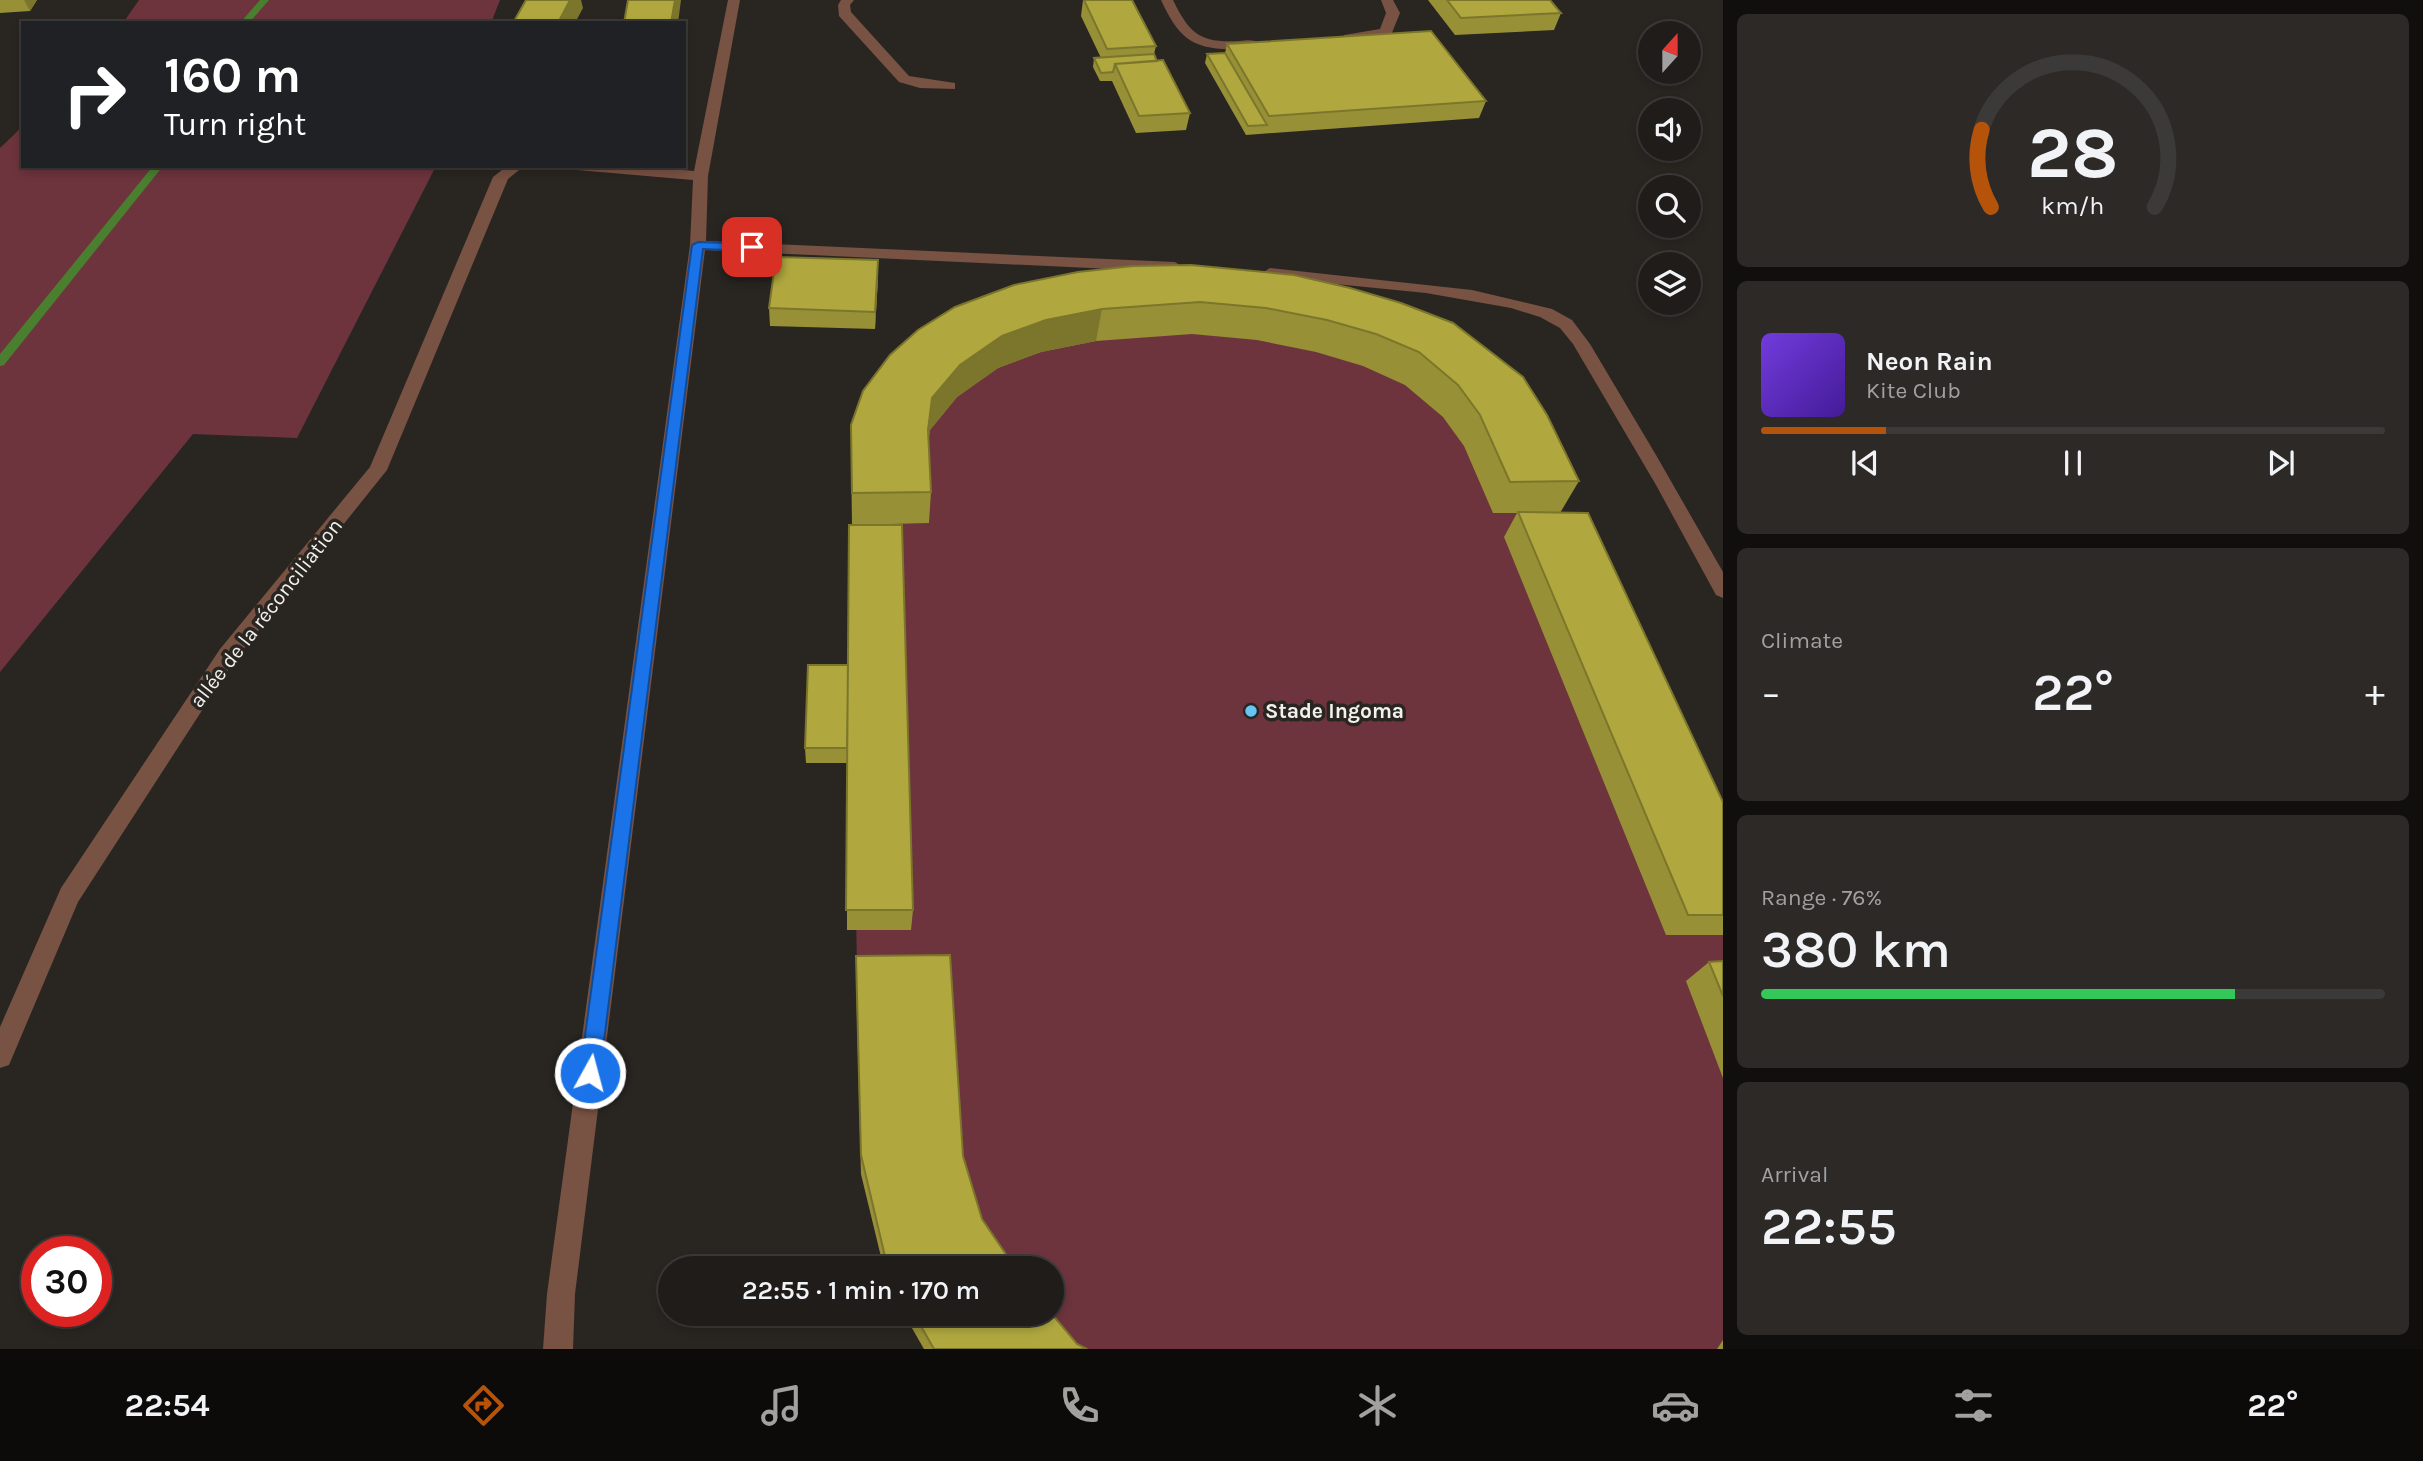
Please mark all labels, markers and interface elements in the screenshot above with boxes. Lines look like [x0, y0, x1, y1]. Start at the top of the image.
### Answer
north arrow [1638, 21, 1701, 84]
map controls [1638, 21, 1701, 315]
text: 160 m [164, 47, 301, 104]
icon: right [49, 49, 140, 140]
button: sound [1638, 98, 1701, 161]
text: Turn right [164, 106, 306, 143]
text: 28 [2027, 110, 2119, 195]
button: search [1638, 175, 1701, 238]
text: km/h [2041, 190, 2105, 219]
pin [722, 217, 782, 277]
icon: arrive [733, 228, 771, 266]
button: layers [1638, 252, 1701, 315]
text: Neon Rain [1866, 346, 1993, 377]
text: Kite Club [1866, 377, 1961, 404]
icon: previous [1846, 444, 1884, 482]
icon: pause [2054, 444, 2092, 482]
icon: next [2262, 444, 2300, 482]
street label: allée de la réconciliation [185, 514, 347, 712]
text: Climate [1761, 627, 1843, 654]
text: 22° [2032, 662, 2114, 723]
text: − [1761, 671, 1781, 716]
text: + [2365, 671, 2385, 716]
place label: Stade Ingoma [1265, 699, 1404, 723]
marker: Stade Ingoma [1243, 703, 1259, 719]
text: Range · 76% [1761, 884, 1882, 911]
text: 380 km [1761, 919, 1951, 980]
position arrow [553, 1036, 627, 1110]
text: Arrival [1761, 1161, 1828, 1188]
text: 22:55 [1761, 1196, 1897, 1257]
speed limit sign: 30 [21, 1236, 112, 1327]
text: 22:55 · 1 min · 170 m [742, 1275, 980, 1306]
icon: directions [459, 1381, 508, 1430]
icon: music [757, 1381, 806, 1430]
icon: phone [1055, 1381, 1104, 1430]
icon: climate [1353, 1381, 1402, 1430]
icon: car [1651, 1381, 1700, 1430]
icon: filters [1949, 1381, 1998, 1430]
text: 22:54 [125, 1387, 210, 1424]
text: 22° [2247, 1387, 2298, 1424]

